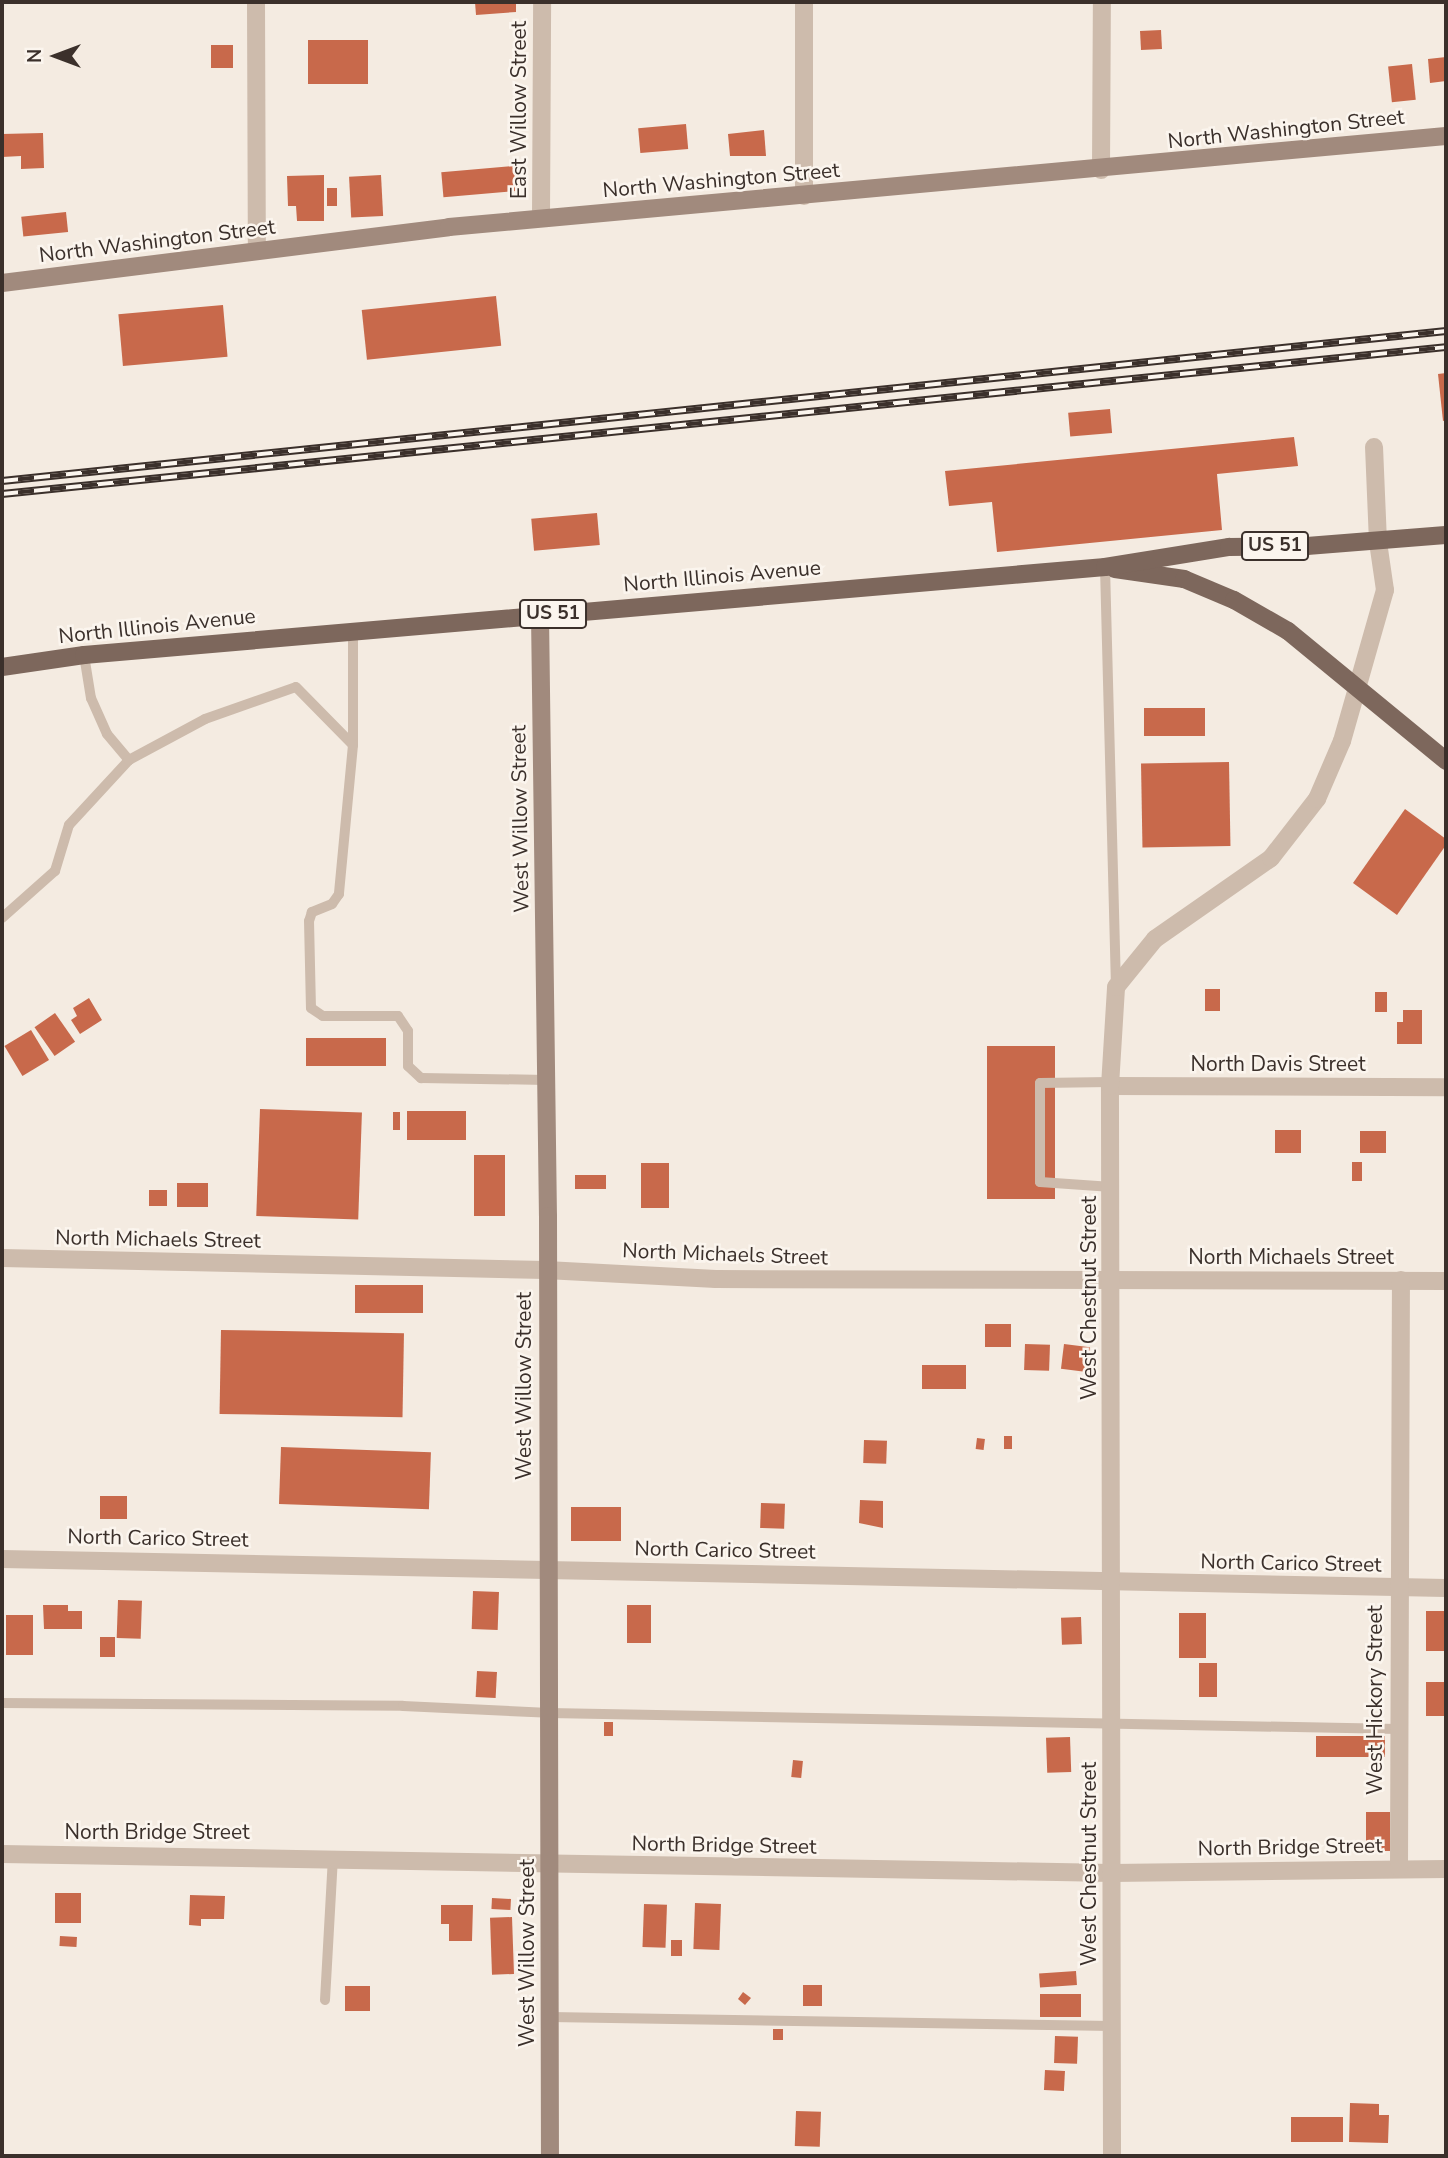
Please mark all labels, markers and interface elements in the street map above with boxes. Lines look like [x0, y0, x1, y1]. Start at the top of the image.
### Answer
north arrow [21, 21, 91, 91]
street label: East Willow Street [506, 21, 532, 199]
text: N [22, 49, 48, 63]
street label: North Washington Street [1166, 104, 1406, 154]
street label: North Washington Street [602, 157, 840, 203]
street label: North Washington Street [38, 214, 276, 268]
road number: US 51 [1240, 530, 1310, 562]
street label: North Illinois Avenue [622, 555, 822, 597]
road number: US 51 [518, 598, 588, 629]
street label: North Illinois Avenue [57, 603, 257, 649]
street label: West Willow Street [506, 725, 534, 913]
street label: North Davis Street [1190, 1051, 1366, 1077]
street label: West Chestnut Street [1076, 1196, 1102, 1400]
street label: North Michaels Street [55, 1225, 261, 1253]
street label: North Michaels Street [622, 1238, 828, 1270]
street label: North Michaels Street [1188, 1244, 1394, 1270]
street label: West Willow Street [511, 1292, 537, 1480]
street label: North Carico Street [67, 1524, 249, 1552]
street label: North Carico Street [634, 1536, 816, 1564]
street label: North Carico Street [1200, 1549, 1382, 1577]
street label: West Hickory Street [1362, 1605, 1388, 1795]
street label: West Chestnut Street [1076, 1762, 1102, 1966]
street label: North Bridge Street [65, 1819, 249, 1845]
street label: North Bridge Street [631, 1831, 817, 1859]
street label: North Bridge Street [1197, 1833, 1383, 1861]
street label: West Willow Street [514, 1859, 540, 2047]

